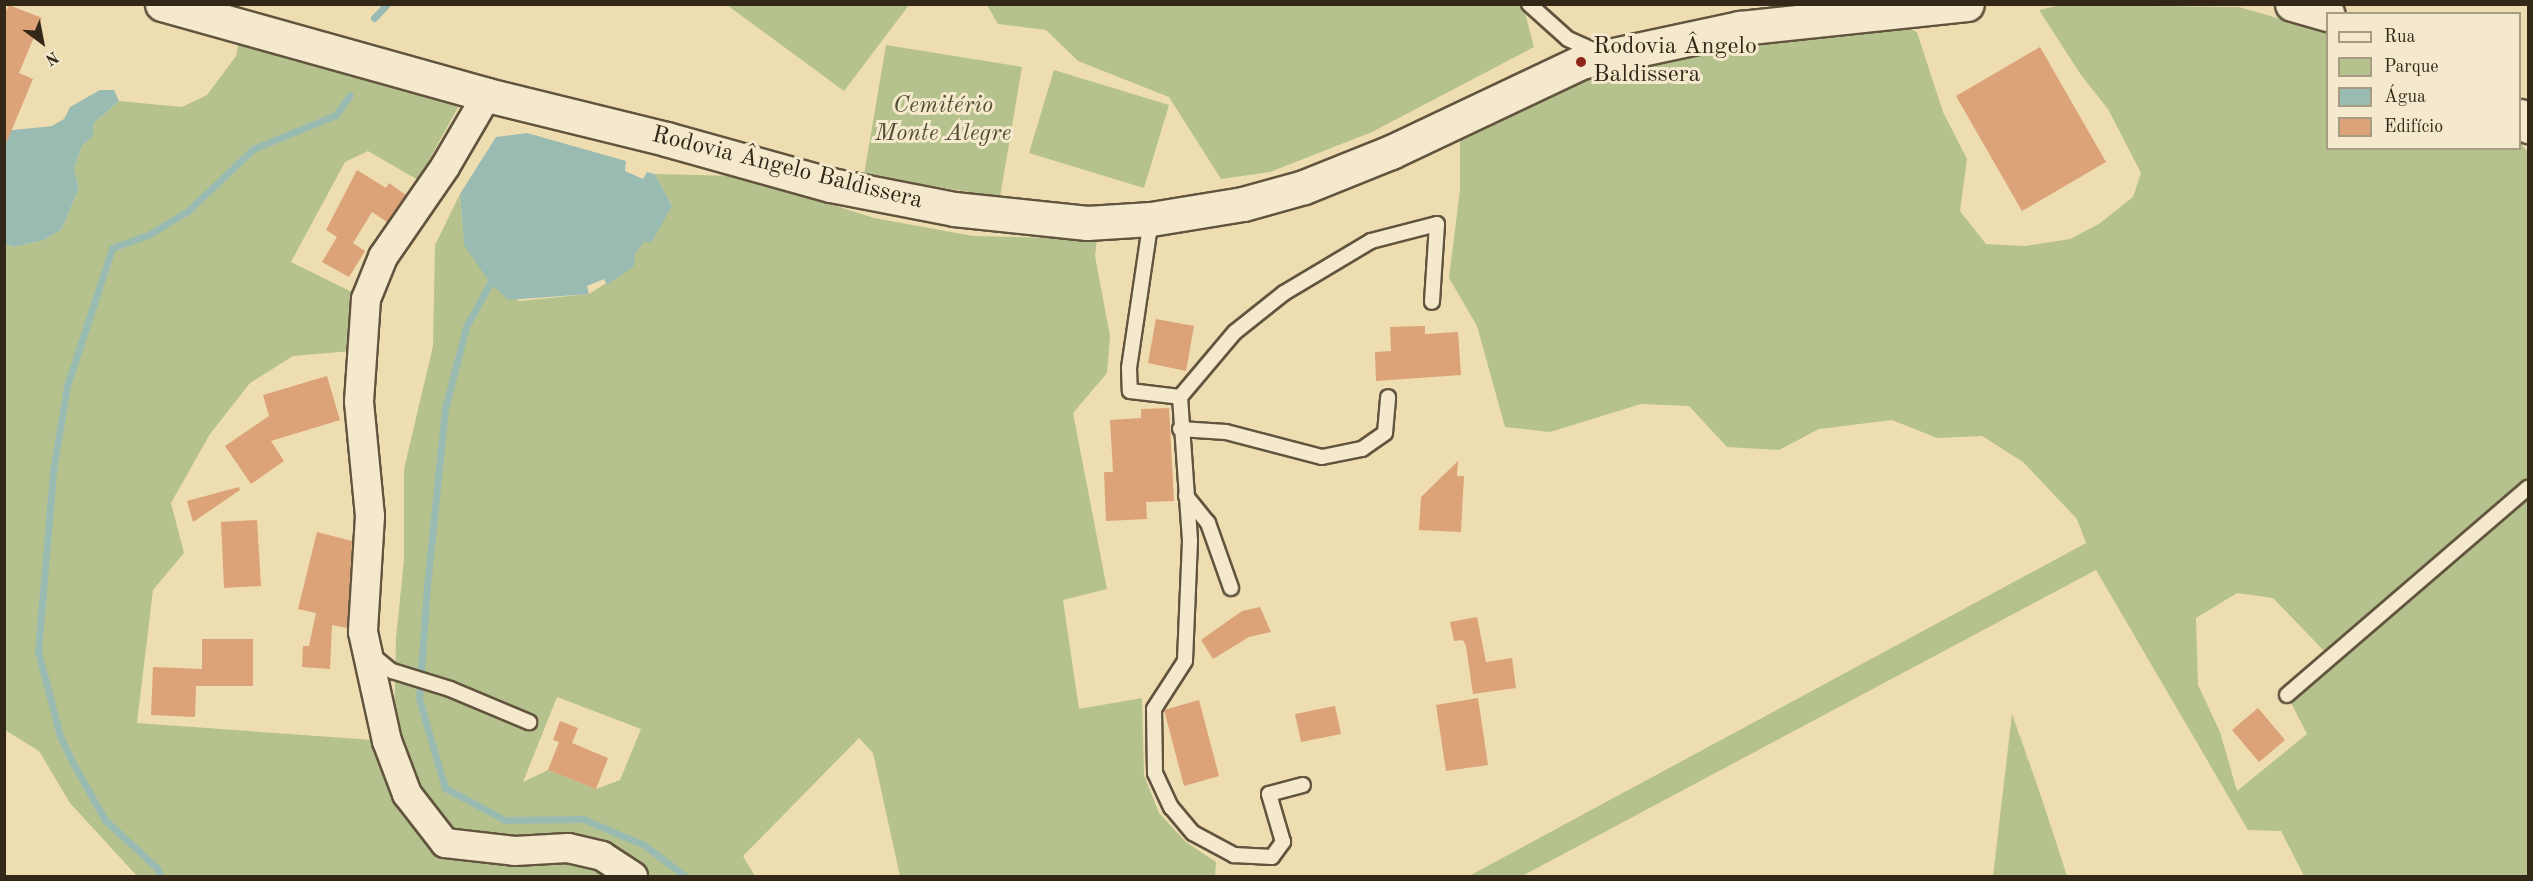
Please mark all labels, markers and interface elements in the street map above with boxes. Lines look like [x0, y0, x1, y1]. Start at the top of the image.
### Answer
north arrow [12, 12, 72, 72]
legend [2326, 12, 2521, 150]
text: Rua [2384, 28, 2415, 46]
place label: Rodovia Ângelo Baldissera [1593, 34, 1757, 90]
text: N [42, 47, 61, 67]
marker: Rodovia Ângelo Baldissera [1574, 55, 1588, 69]
text: Parque [2384, 58, 2439, 76]
text: Água [2384, 88, 2426, 106]
park label: Cemitério Monte Alegre [875, 93, 1011, 149]
text: Edifício [2384, 118, 2443, 136]
street label: Rodovia Ângelo Baldissera [649, 121, 925, 217]

